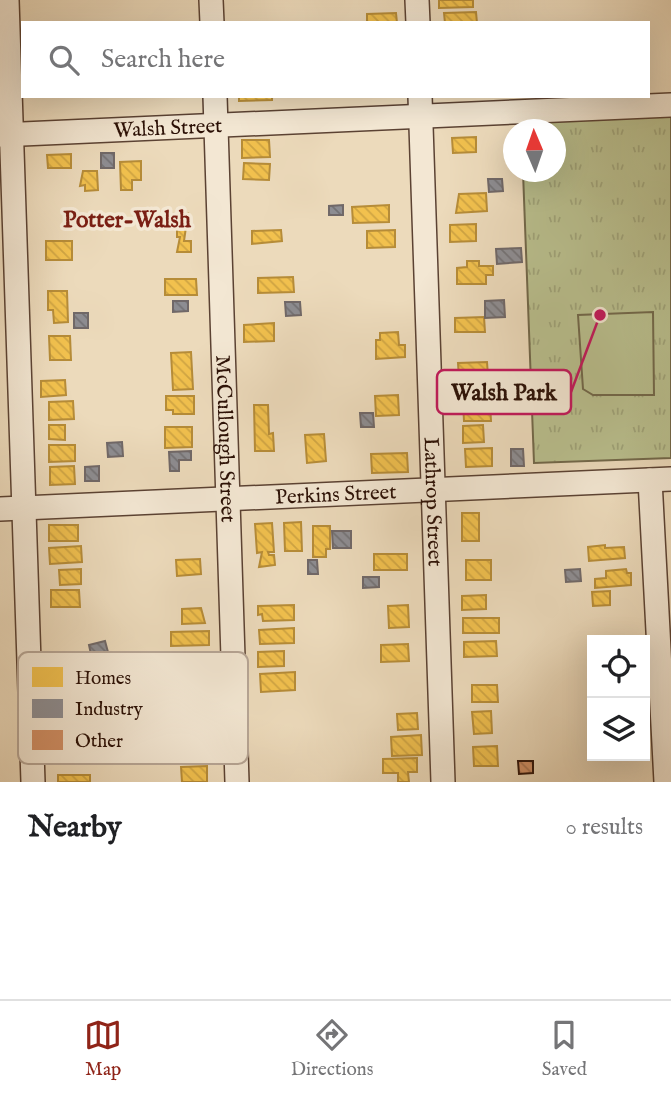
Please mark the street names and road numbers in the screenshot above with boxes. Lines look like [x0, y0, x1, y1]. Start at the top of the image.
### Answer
street label: Walsh Street [113, 113, 223, 145]
street label: McCullough Street [208, 355, 241, 523]
street label: Lathrop Street [416, 437, 448, 567]
street label: Perkins Street [274, 479, 397, 512]

